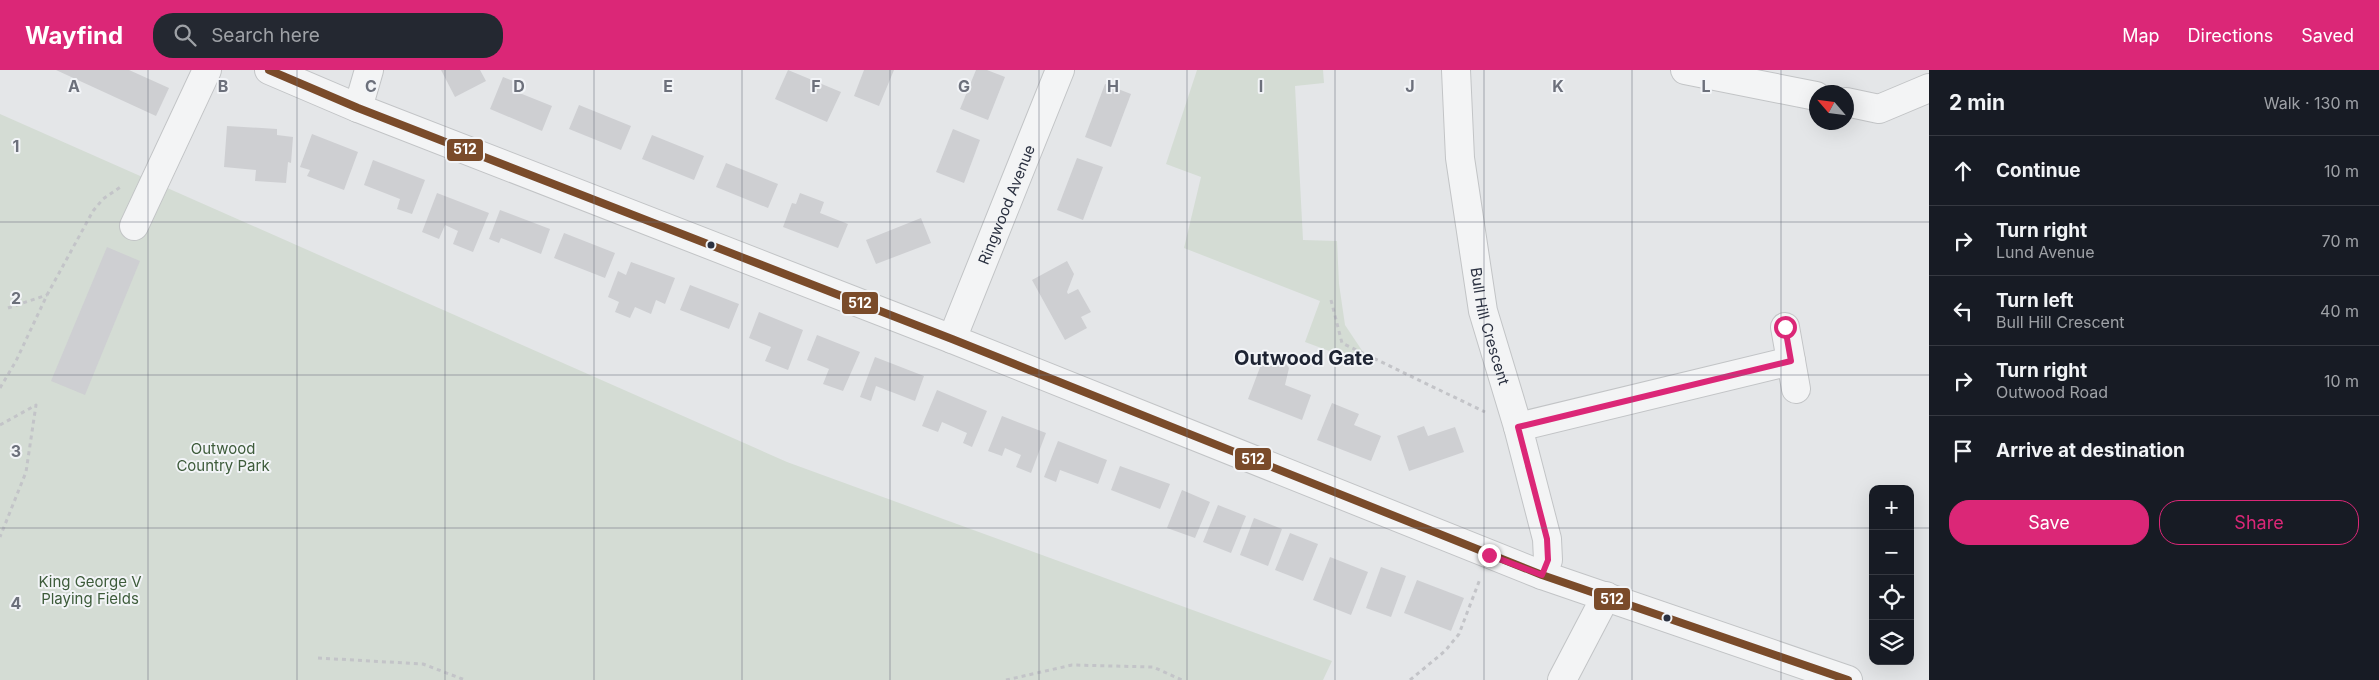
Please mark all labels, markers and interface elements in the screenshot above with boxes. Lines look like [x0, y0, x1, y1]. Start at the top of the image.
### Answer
search box [153, 13, 503, 58]
text: Wayfind [25, 21, 123, 50]
icon: search [171, 21, 199, 49]
text: Search here [211, 24, 320, 47]
text: Map [2122, 25, 2160, 46]
text: Directions [2188, 25, 2273, 46]
text: Saved [2301, 25, 2354, 46]
text: A [68, 76, 80, 96]
text: B [218, 76, 228, 96]
text: C [365, 76, 377, 96]
text: D [513, 76, 525, 96]
text: E [663, 76, 673, 96]
text: F [811, 76, 821, 96]
text: G [958, 76, 970, 96]
text: H [1107, 76, 1119, 96]
text: I [1259, 76, 1263, 96]
text: J [1405, 76, 1415, 96]
text: K [1552, 76, 1564, 96]
text: L [1701, 76, 1711, 96]
north arrow [1809, 85, 1854, 130]
text: 2 min [1949, 90, 2005, 115]
text: Walk · 130 m [2264, 93, 2359, 113]
text: 1 [13, 136, 19, 156]
line badge: 512 [446, 138, 484, 162]
text: 512 [453, 140, 477, 157]
street label: Ringwood Avenue [973, 142, 1039, 267]
icon: ahead [1949, 157, 1977, 185]
text: Continue [1996, 159, 2081, 182]
text: 10 m [2324, 161, 2359, 181]
text: Turn right [1996, 219, 2087, 242]
icon: right [1949, 227, 1977, 255]
text: 70 m [2322, 231, 2359, 251]
unlabelled marker [706, 240, 716, 250]
text: Lund Avenue [1996, 242, 2094, 262]
street label: Bull Hill Crescent [1467, 266, 1514, 387]
text: 2 [11, 288, 21, 308]
text: Turn left [1996, 289, 2074, 312]
line badge: 512 [841, 291, 879, 315]
text: 512 [848, 294, 872, 311]
icon: left [1949, 297, 1977, 325]
text: 40 m [2320, 301, 2359, 321]
text: Bull Hill Crescent [1996, 312, 2125, 332]
route start [1774, 316, 1797, 339]
district label: Outwood Gate [1234, 346, 1374, 370]
text: Turn right [1996, 359, 2087, 382]
icon: right [1949, 367, 1977, 395]
text: 10 m [2324, 371, 2359, 391]
text: Outwood Road [1996, 382, 2108, 402]
icon: arrive [1949, 437, 1977, 465]
park label: Outwood Country Park [176, 439, 270, 475]
text: Arrive at destination [1996, 439, 2185, 462]
text: 3 [11, 441, 21, 461]
line badge: 512 [1234, 447, 1272, 471]
text: 512 [1241, 450, 1265, 467]
map controls [1869, 485, 1914, 665]
button: + [1869, 485, 1914, 530]
button: Save [1949, 500, 2149, 545]
button: Share [2159, 500, 2359, 545]
button: − [1869, 530, 1914, 575]
route end [1478, 544, 1501, 567]
park label: King George V Playing Fields [38, 572, 142, 608]
button: locate [1869, 575, 1914, 620]
line badge: 512 [1593, 587, 1631, 611]
text: 512 [1600, 590, 1624, 607]
text: 4 [11, 593, 22, 613]
unlabelled marker [1662, 613, 1672, 623]
button: layers [1869, 620, 1914, 665]

